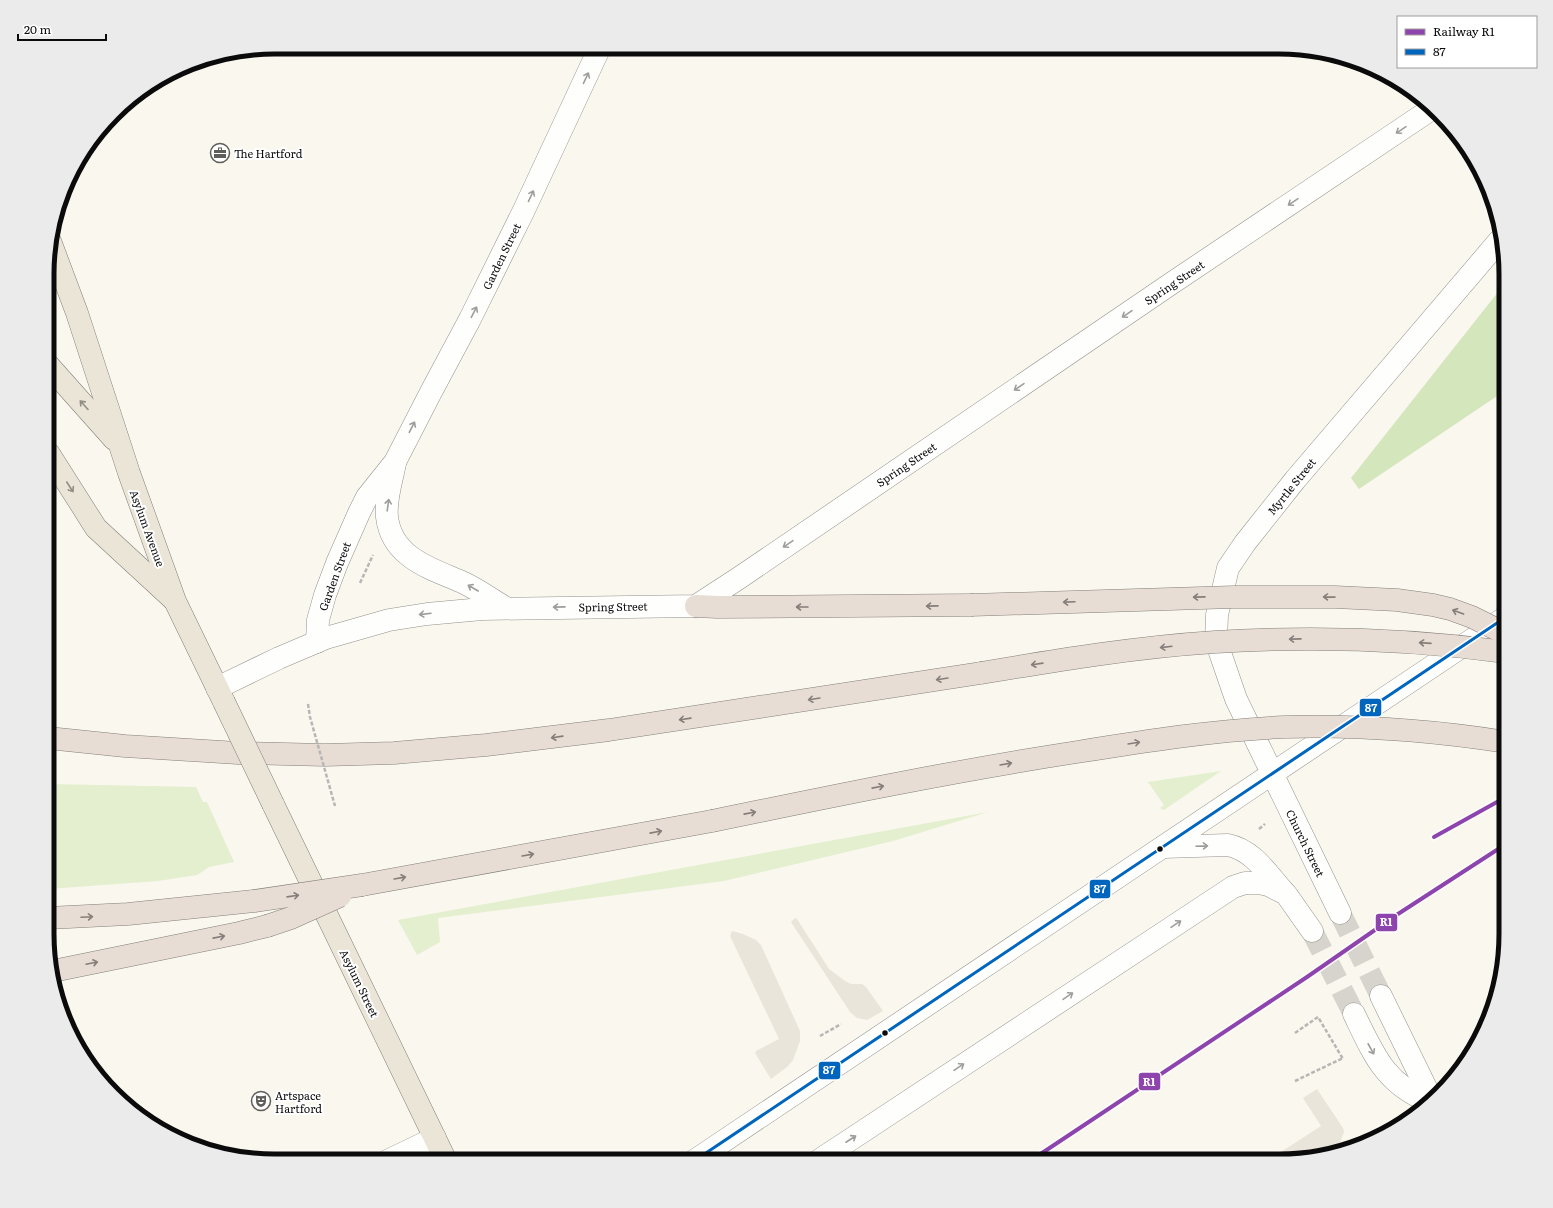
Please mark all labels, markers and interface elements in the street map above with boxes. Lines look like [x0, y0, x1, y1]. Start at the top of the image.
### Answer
scale bar [18, 16, 106, 42]
legend [1397, 16, 1537, 68]
text: 20 m [24, 20, 51, 38]
text: Railway R1 [1433, 22, 1495, 40]
text: 87 [1433, 42, 1446, 60]
one-way arrow [583, 72, 590, 84]
one-way arrow [1395, 126, 1406, 134]
office icon: The Hartford [209, 142, 231, 164]
place label: The Hartford [234, 145, 303, 161]
one-way arrow [528, 190, 535, 202]
one-way arrow [1287, 198, 1298, 206]
street label: Garden Street [478, 219, 524, 292]
street label: Spring Street [1141, 256, 1208, 308]
one-way arrow [470, 307, 478, 319]
one-way arrow [1122, 310, 1133, 318]
one-way arrow [1014, 383, 1025, 391]
one-way arrow [79, 400, 89, 410]
one-way arrow [409, 421, 416, 433]
street label: Spring Street [873, 438, 940, 490]
street label: Myrtle Street [1263, 454, 1319, 518]
one-way arrow [66, 481, 74, 493]
street label: Asylum Avenue [127, 487, 169, 569]
one-way arrow [384, 498, 392, 511]
street label: Garden Street [314, 539, 354, 613]
one-way arrow [783, 540, 794, 548]
one-way arrow [467, 584, 479, 592]
one-way arrow [1193, 593, 1206, 601]
one-way arrow [1323, 593, 1336, 601]
street label: Spring Street [578, 597, 648, 615]
one-way arrow [1063, 598, 1076, 606]
one-way arrow [926, 602, 939, 610]
one-way arrow [553, 603, 566, 611]
one-way arrow [796, 603, 809, 611]
one-way arrow [1452, 608, 1464, 616]
one-way arrow [419, 610, 432, 618]
one-way arrow [1289, 635, 1302, 643]
one-way arrow [1419, 640, 1432, 647]
one-way arrow [1160, 643, 1173, 651]
one-way arrow [1031, 660, 1044, 668]
one-way arrow [936, 675, 949, 683]
one-way arrow [808, 695, 821, 703]
line badge: 87 [1359, 698, 1382, 717]
text: 87 [1365, 699, 1377, 715]
one-way arrow [679, 715, 692, 723]
one-way arrow [551, 733, 564, 741]
one-way arrow [1127, 739, 1140, 747]
one-way arrow [999, 759, 1012, 767]
one-way arrow [871, 783, 884, 791]
street label: Church Street [1283, 807, 1329, 880]
one-way arrow [743, 809, 756, 817]
one-way arrow [649, 827, 662, 835]
one-way arrow [1195, 842, 1208, 849]
unlabelled marker [1155, 844, 1165, 854]
one-way arrow [521, 851, 534, 859]
one-way arrow [393, 874, 406, 882]
line badge: 87 [1089, 879, 1111, 899]
text: 87 [1094, 880, 1106, 896]
one-way arrow [286, 892, 299, 900]
one-way arrow [80, 913, 93, 920]
line badge: R1 [1375, 913, 1398, 932]
text: R1 [1380, 913, 1393, 929]
one-way arrow [1170, 920, 1181, 928]
one-way arrow [212, 933, 225, 941]
street label: Asylum Street [337, 946, 384, 1020]
one-way arrow [85, 958, 98, 966]
one-way arrow [1062, 991, 1073, 1000]
unlabelled marker [880, 1028, 890, 1038]
one-way arrow [1368, 1042, 1375, 1054]
line badge: 87 [818, 1061, 841, 1080]
text: 87 [823, 1061, 835, 1077]
one-way arrow [953, 1063, 965, 1071]
line badge: R1 [1138, 1072, 1161, 1091]
text: R1 [1143, 1073, 1156, 1089]
place label: Artspace Hartford [275, 1087, 322, 1116]
theatre icon: Artspace Hartford [250, 1090, 272, 1112]
one-way arrow [845, 1135, 856, 1143]

